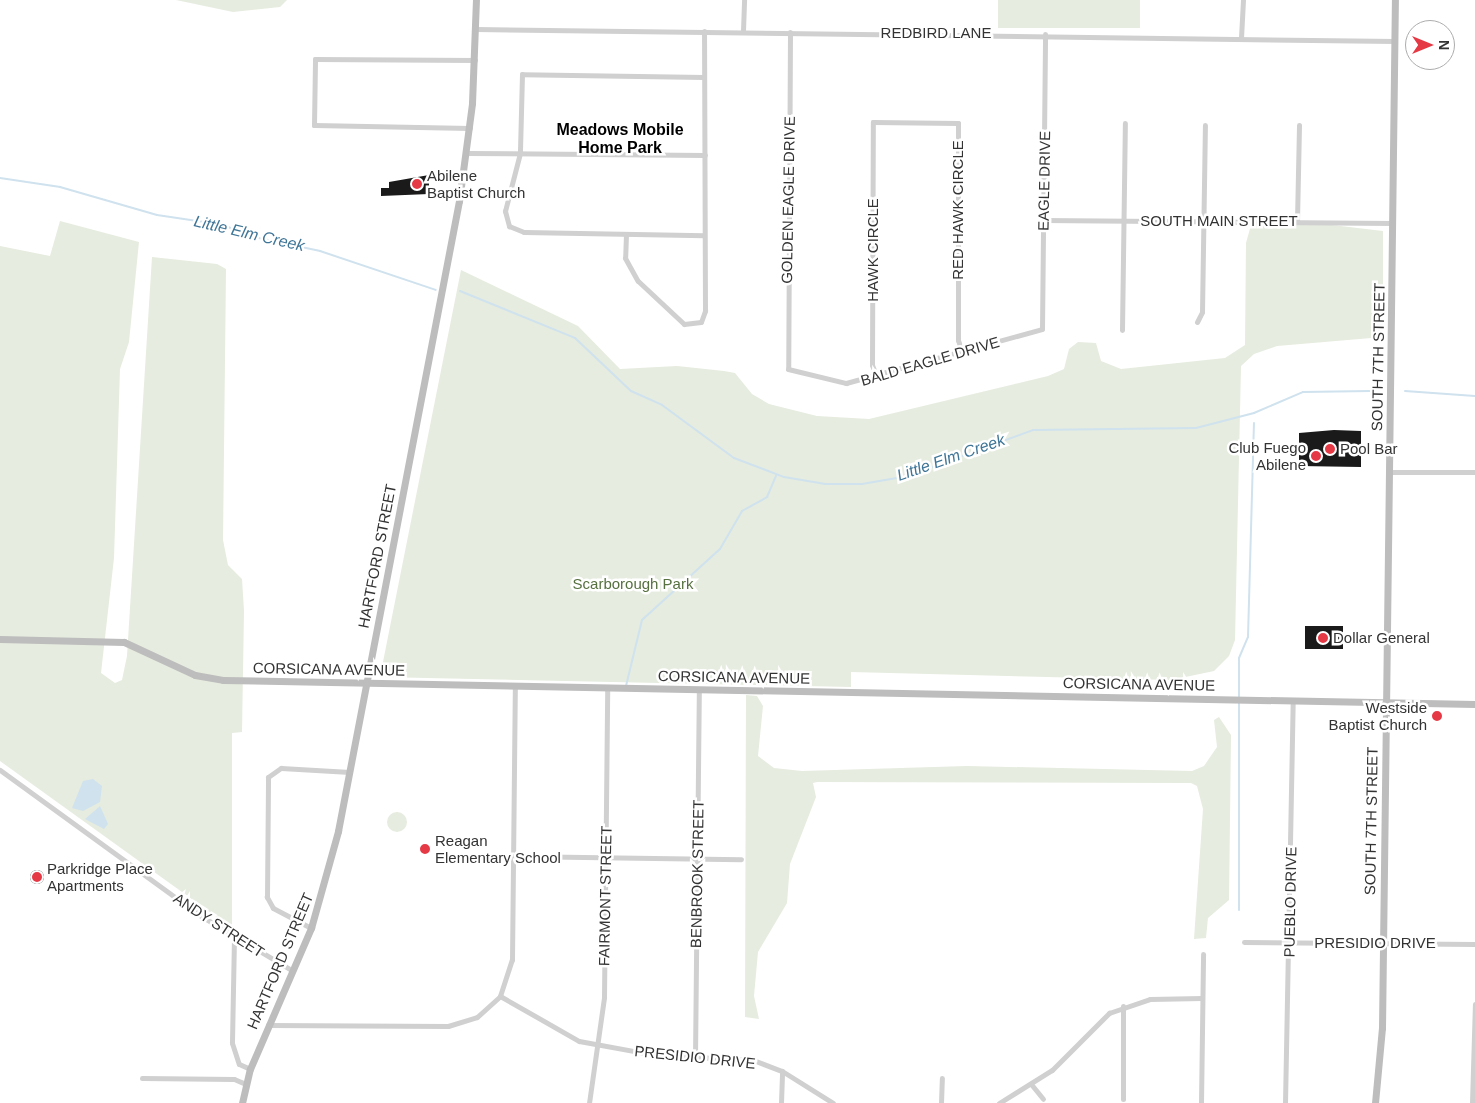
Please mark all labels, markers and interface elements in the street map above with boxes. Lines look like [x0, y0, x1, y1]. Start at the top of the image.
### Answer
north arrow [1405, 20, 1455, 70]
street label: REDBIRD LANE [881, 24, 991, 42]
text: N [1436, 40, 1452, 50]
street label: GOLDEN EAGLE DRIVE [778, 116, 798, 284]
district label: Meadows Mobile Home Park [556, 120, 684, 158]
street label: EAGLE DRIVE [1034, 131, 1054, 231]
street label: RED HAWK CIRCLE [949, 140, 967, 280]
place label: Abilene Baptist Church [427, 166, 525, 201]
marker: Abilene Baptist Church [411, 178, 423, 190]
street label: HAWK CIRCLE [864, 198, 882, 302]
water label: Little Elm Creek [192, 212, 306, 256]
street label: SOUTH MAIN STREET [1140, 212, 1298, 230]
street label: SOUTH 7TH STREET [1368, 283, 1388, 431]
street label: BALD EAGLE DRIVE [859, 333, 1001, 389]
water label: Little Elm Creek [894, 431, 1008, 485]
place label: Club Fuego Abilene [1228, 438, 1306, 473]
place label: Pool Bar [1340, 440, 1398, 458]
marker: Pool Bar [1324, 443, 1336, 455]
marker: Club Fuego Abilene [1310, 450, 1322, 462]
street label: HARTFORD STREET [354, 482, 400, 630]
park label: Scarborough Park [573, 575, 693, 593]
place label: Dollar General [1333, 629, 1430, 647]
marker: Dollar General [1317, 632, 1329, 644]
street label: CORSICANA AVENUE [252, 659, 406, 679]
street label: CORSICANA AVENUE [657, 667, 811, 687]
street label: CORSICANA AVENUE [1062, 674, 1216, 694]
place label: Westside Baptist Church [1329, 698, 1427, 733]
marker: Westside Baptist Church [1431, 710, 1443, 722]
street label: SOUTH 7TH STREET [1361, 747, 1381, 895]
street label: BENBROOK STREET [687, 800, 707, 948]
street label: FAIRMONT STREET [595, 825, 615, 967]
place label: Reagan Elementary School [435, 831, 561, 866]
marker: Reagan Elementary School [419, 843, 431, 855]
street label: PUEBLO DRIVE [1280, 846, 1300, 958]
place label: Parkridge Place Apartments [47, 859, 153, 894]
marker: Parkridge Place Apartments [31, 871, 43, 883]
street label: ANDY STREET [170, 889, 268, 961]
street label: HARTFORD STREET [243, 890, 317, 1032]
street label: PRESIDIO DRIVE [1314, 934, 1436, 952]
street label: PRESIDIO DRIVE [634, 1042, 756, 1072]

